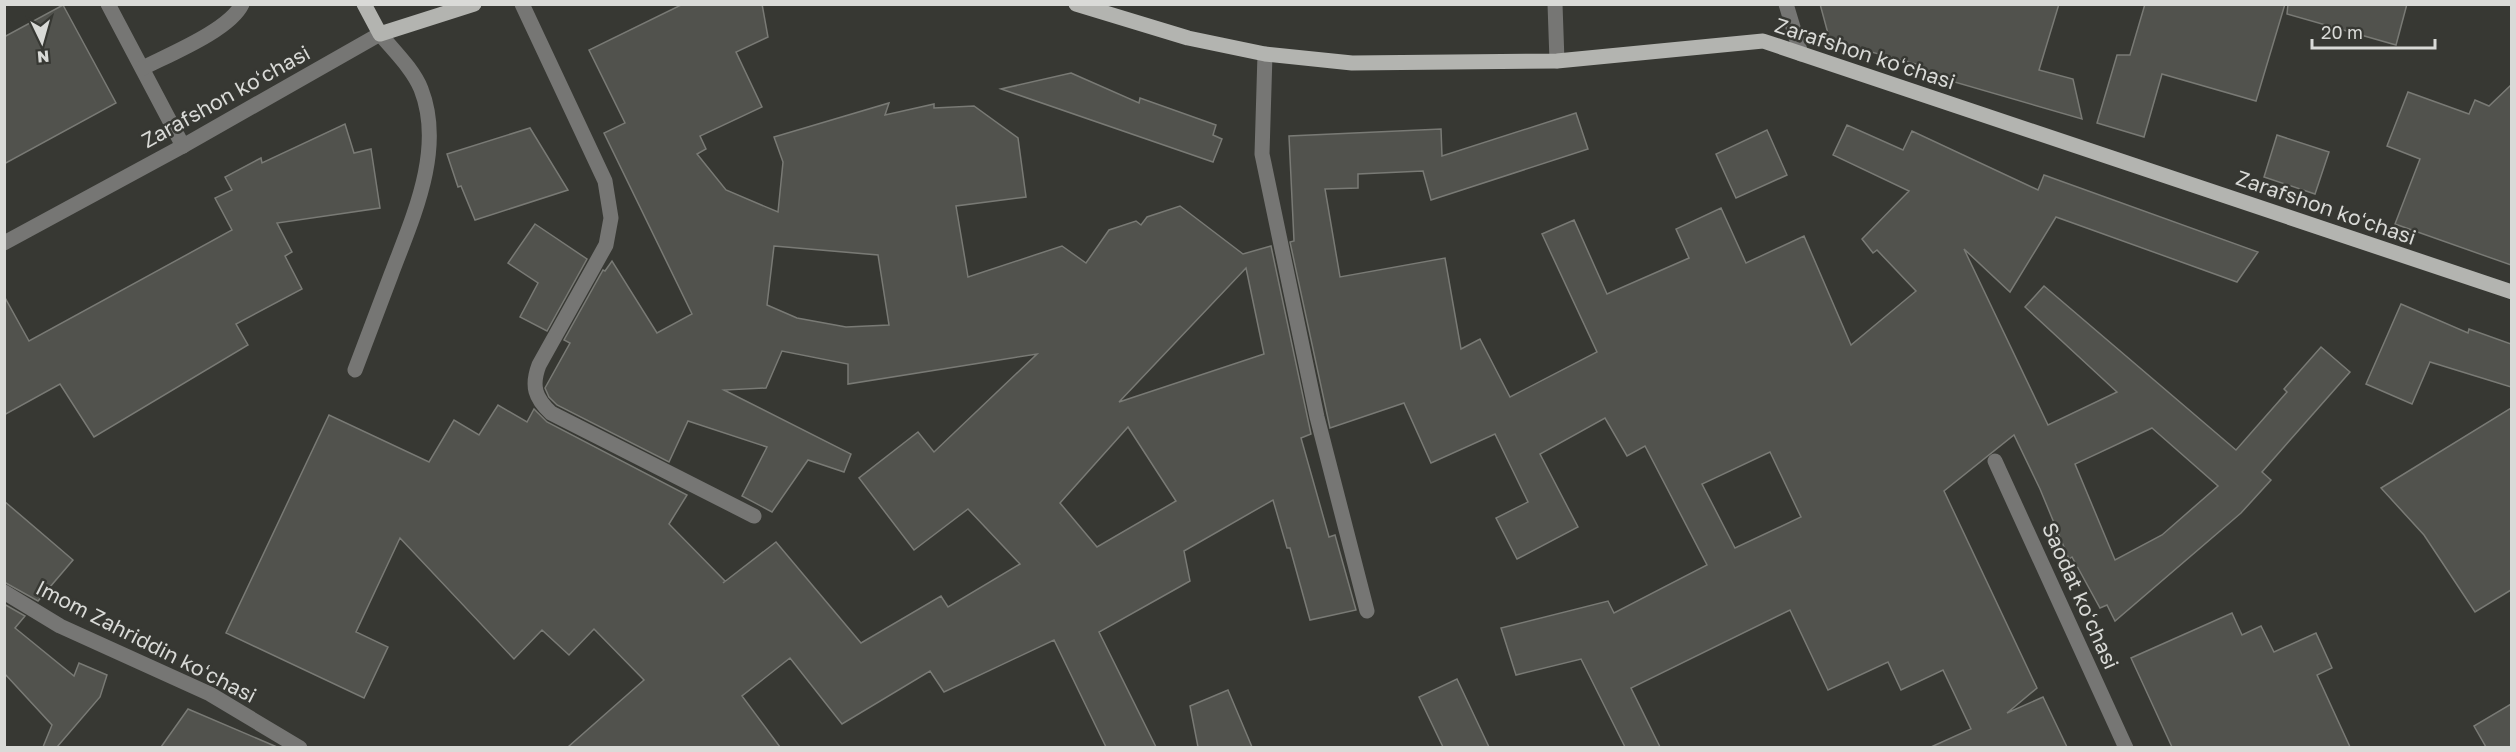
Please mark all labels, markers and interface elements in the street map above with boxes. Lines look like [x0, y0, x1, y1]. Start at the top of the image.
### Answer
north arrow [12, 12, 72, 72]
street label: Zarafshon koʻchasi [1772, 12, 1959, 95]
scale bar [2312, 12, 2435, 50]
text: 20 m [2321, 21, 2363, 43]
street label: Zarafshon koʻchasi [137, 39, 314, 153]
text: N [36, 46, 50, 67]
street label: Zarafshon koʻchasi [2233, 164, 2420, 250]
street label: Saodat koʻchasi [2037, 518, 2125, 673]
street label: Imom Zahriddin koʻchasi [32, 574, 261, 708]

